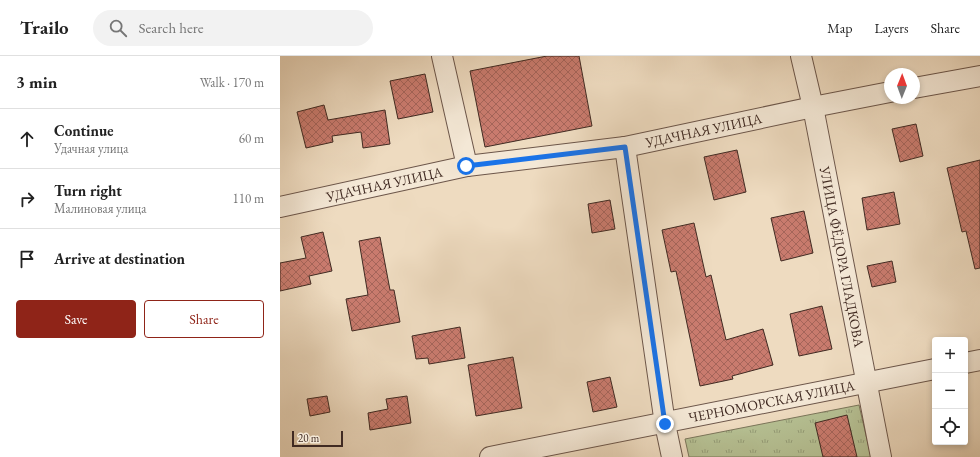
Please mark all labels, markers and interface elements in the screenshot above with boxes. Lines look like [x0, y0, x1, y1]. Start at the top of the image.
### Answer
search box [93, 10, 373, 46]
text: Trailo [20, 15, 69, 40]
icon: search [107, 17, 129, 39]
text: Search here [139, 18, 204, 37]
text: Map [827, 19, 852, 37]
text: Layers [874, 19, 909, 37]
text: Share [931, 19, 960, 37]
north arrow [884, 68, 920, 104]
text: 3 min [16, 71, 57, 93]
text: Walk · 170 m [200, 74, 264, 91]
street label: УДАЧНАЯ УЛИЦА [643, 109, 764, 152]
text: Continue [54, 121, 114, 140]
icon: ahead [16, 128, 38, 150]
text: 60 m [239, 130, 264, 147]
text: Удачная улица [54, 140, 128, 157]
route start [457, 157, 475, 175]
street label: УДАЧНАЯ УЛИЦА [324, 163, 445, 206]
street label: УЛИЦА ФЁДОРА ГЛАДКОВА [816, 164, 869, 349]
text: Turn right [54, 181, 122, 200]
icon: right [16, 188, 38, 210]
text: 110 m [233, 190, 264, 207]
text: Малиновая улица [54, 200, 146, 217]
icon: arrive [16, 248, 38, 270]
text: Arrive at destination [54, 249, 185, 268]
button: Save [16, 300, 136, 338]
button: Share [144, 300, 264, 338]
map controls [932, 337, 968, 445]
button: + [932, 337, 968, 373]
button: − [932, 373, 968, 409]
street label: ЧЕРНОМОРСКАЯ УЛИЦА [687, 376, 857, 427]
button: locate [932, 409, 968, 445]
route end [656, 415, 674, 433]
scale bar [292, 429, 343, 448]
text: 20 m [298, 431, 319, 445]

